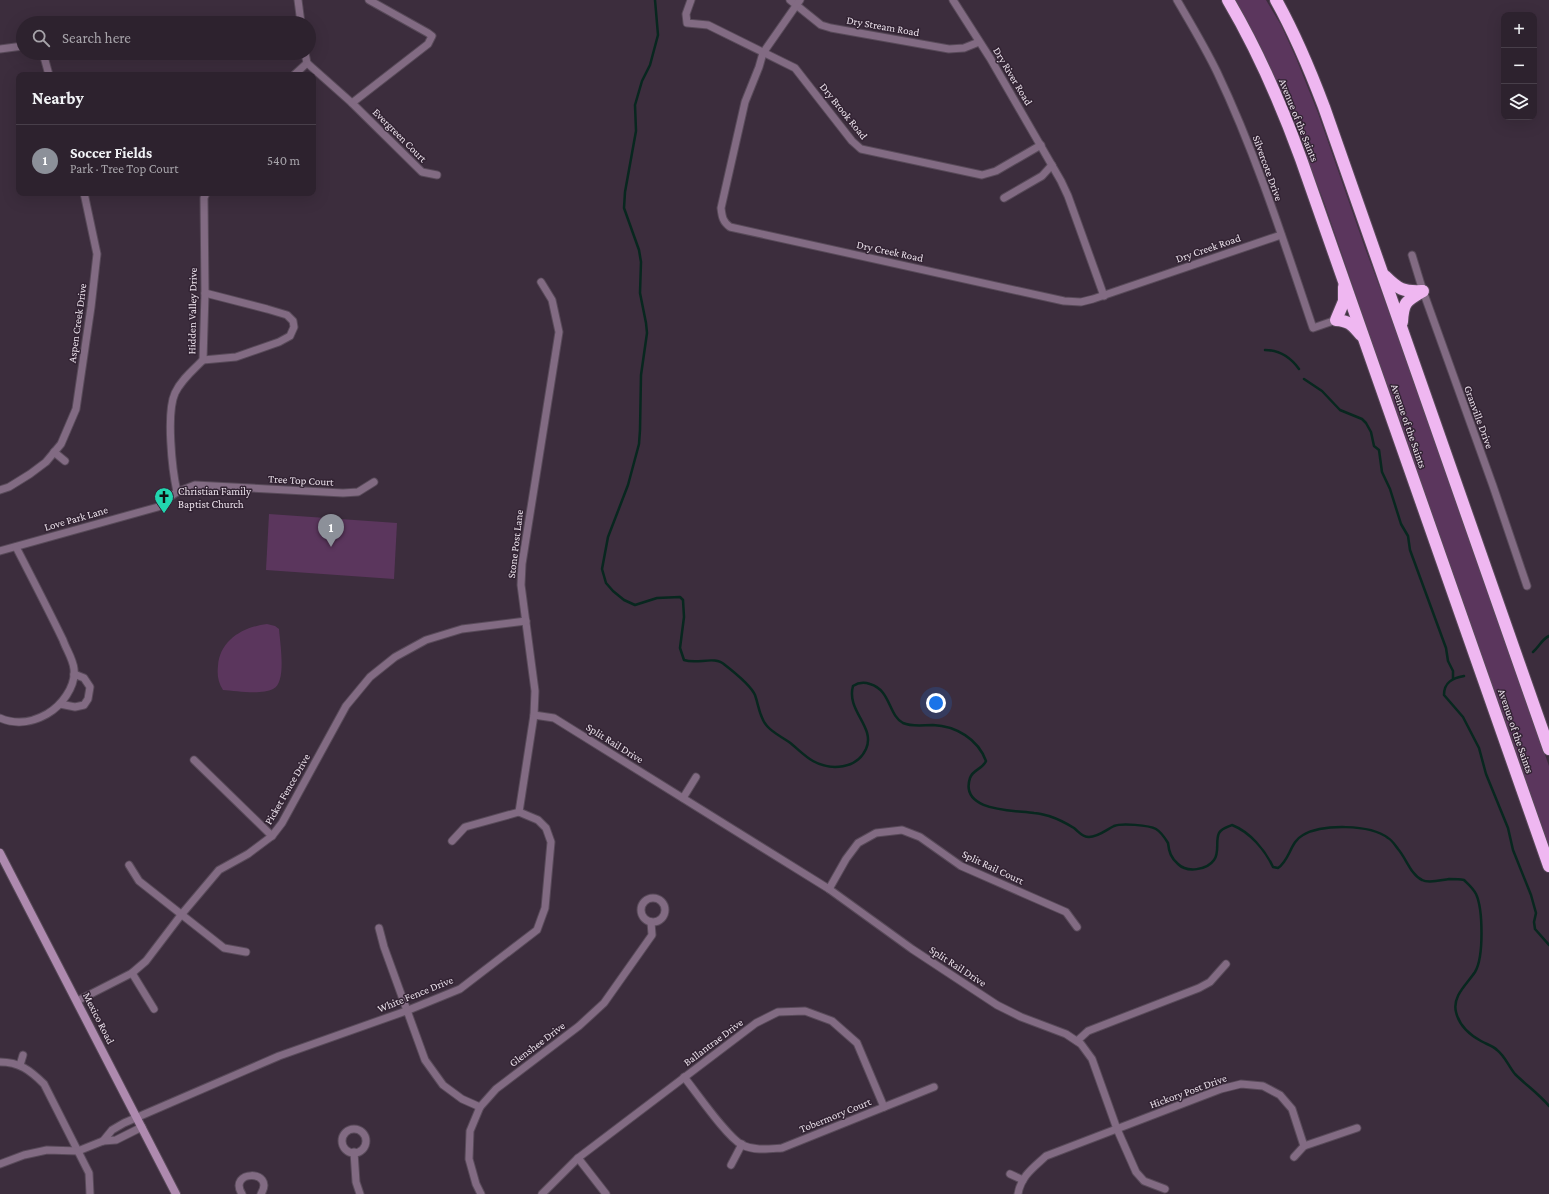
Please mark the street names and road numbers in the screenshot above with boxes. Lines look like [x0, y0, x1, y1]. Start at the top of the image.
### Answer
street label: Dry Stream Road [845, 14, 921, 39]
street label: Dry River Road [990, 45, 1035, 108]
street label: Avenue of the Saints [1277, 77, 1321, 163]
street label: Dry Brook Road [817, 81, 870, 142]
street label: Evergreen Court [370, 106, 430, 165]
street label: Silvercote Drive [1251, 134, 1285, 203]
street label: Dry Creek Road [1174, 231, 1243, 266]
street label: Dry Creek Road [855, 238, 925, 265]
street label: Hidden Valley Drive [185, 267, 200, 355]
street label: Aspen Creek Drive [65, 282, 90, 364]
street label: Avenue of the Saints [1389, 382, 1429, 470]
street label: Granville Drive [1462, 384, 1496, 450]
street label: Tree Top Court [268, 472, 334, 489]
street label: Love Park Lane [43, 503, 109, 533]
street label: Stone Post Lane [505, 509, 525, 579]
street label: Avenue of the Saints [1496, 687, 1536, 775]
street label: Split Rail Drive [584, 721, 646, 766]
street label: Picket Fence Drive [262, 751, 312, 827]
street label: Split Rail Court [960, 847, 1026, 888]
street label: Split Rail Drive [927, 943, 989, 990]
street label: White Fence Drive [375, 973, 455, 1015]
street label: Mexico Road [81, 990, 117, 1046]
street label: Ballantrae Drive [681, 1016, 745, 1068]
street label: Glenshee Drive [507, 1019, 567, 1069]
street label: Hickory Post Drive [1148, 1071, 1229, 1111]
street label: Tobermory Court [797, 1095, 873, 1136]

